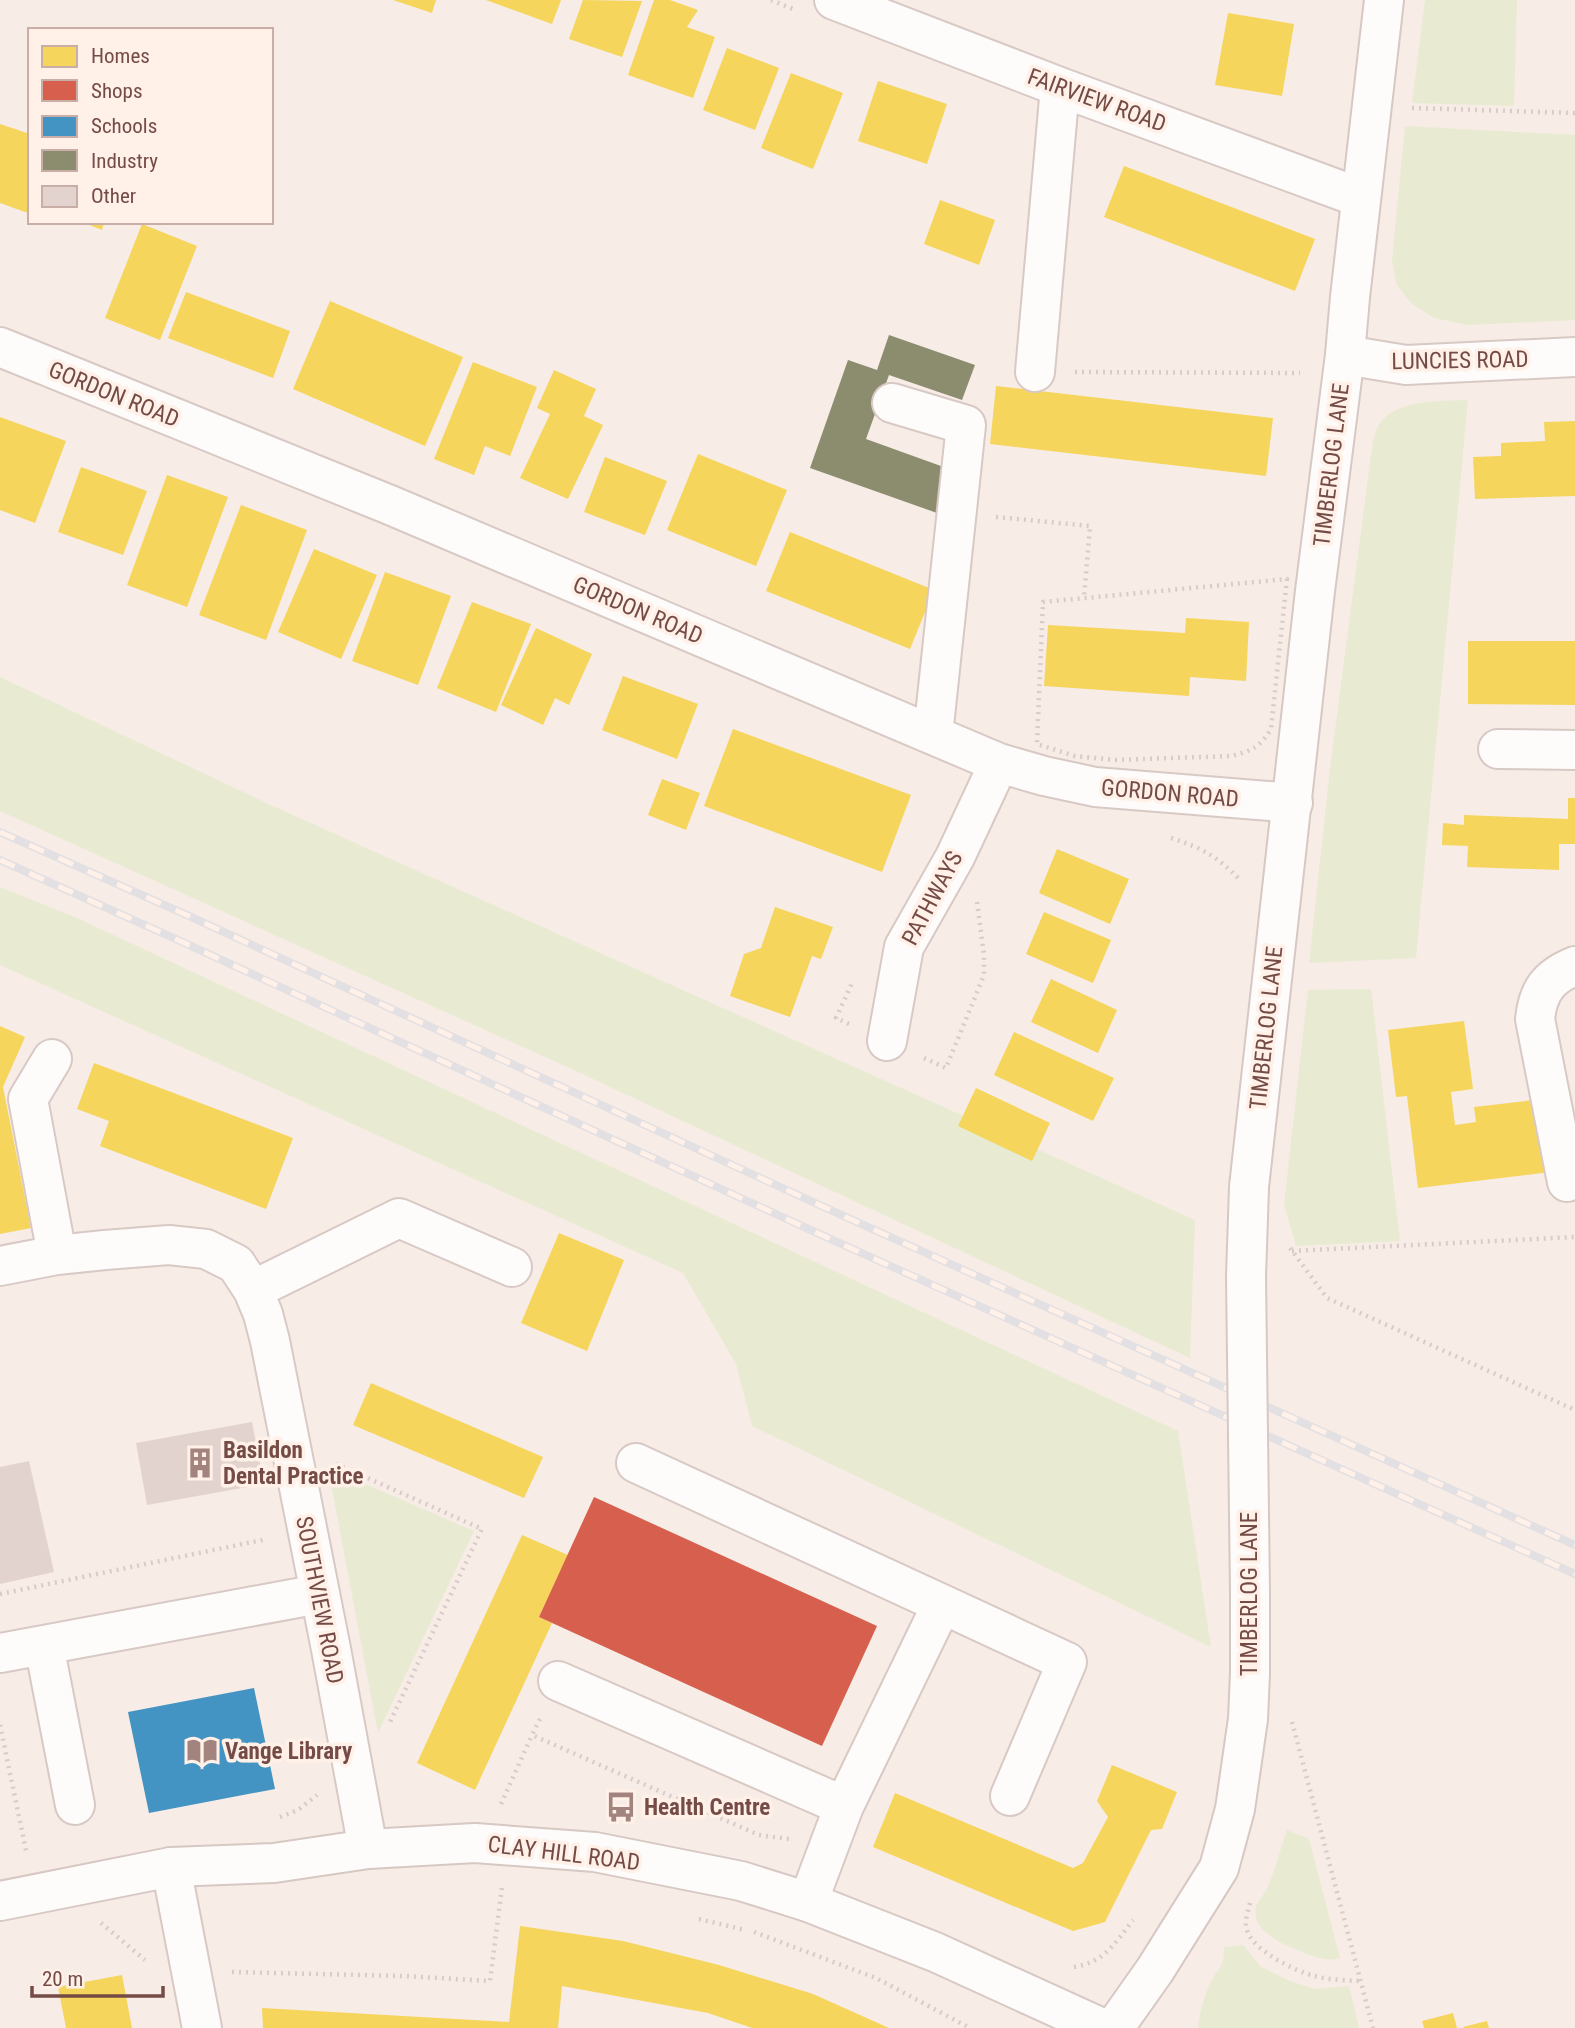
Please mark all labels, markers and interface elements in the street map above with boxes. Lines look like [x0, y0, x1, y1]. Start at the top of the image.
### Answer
legend [28, 28, 273, 224]
text: Homes [91, 44, 150, 68]
street label: FAIRVIEW ROAD [1024, 63, 1170, 138]
text: Shops [91, 79, 143, 103]
text: Schools [91, 114, 157, 138]
text: Industry [91, 149, 158, 173]
text: Other [91, 184, 136, 208]
street label: LUNCIES ROAD [1391, 346, 1529, 375]
street label: GORDON ROAD [45, 356, 183, 433]
street label: TIMBERLOG LANE [1308, 382, 1355, 548]
street label: GORDON ROAD [569, 571, 707, 650]
street label: GORDON ROAD [1100, 774, 1240, 813]
street label: PATHWAYS [897, 847, 968, 950]
street label: TIMBERLOG LANE [1244, 945, 1289, 1111]
place label: Basildon Dental Practice [223, 1437, 364, 1490]
building icon: Basildon Dental Practice [183, 1446, 217, 1480]
street label: TIMBERLOG LANE [1236, 1512, 1263, 1676]
street label: SOUTHVIEW ROAD [290, 1514, 349, 1686]
library icon: Vange Library [185, 1734, 219, 1768]
place label: Vange Library [225, 1738, 353, 1765]
bus stop icon: Health Centre [604, 1790, 638, 1824]
place label: Health Centre [644, 1794, 770, 1821]
street label: CLAY HILL ROAD [486, 1831, 642, 1876]
scale bar [32, 1954, 163, 1998]
text: 20 m [42, 1967, 83, 1991]

